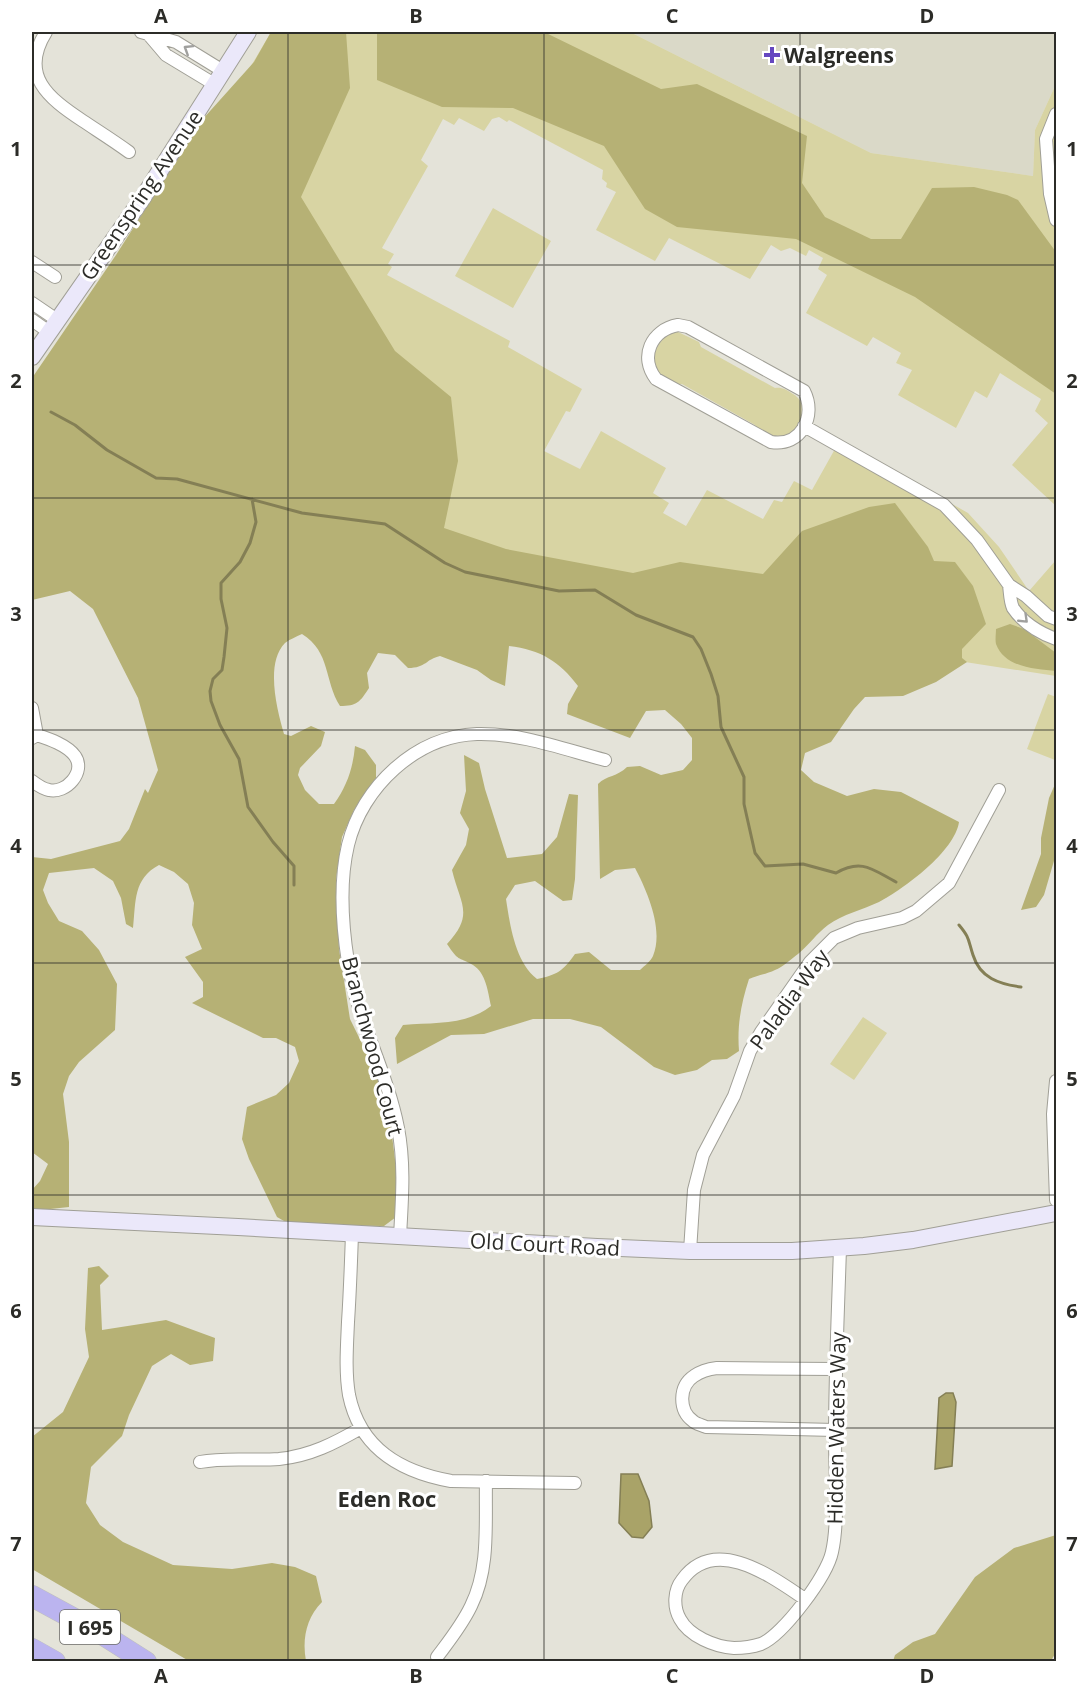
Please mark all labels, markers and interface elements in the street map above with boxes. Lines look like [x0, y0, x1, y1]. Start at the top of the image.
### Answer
text: A [154, 2, 168, 29]
text: B [409, 2, 423, 29]
text: C [666, 2, 679, 29]
text: D [920, 2, 934, 29]
place label: Walgreens [784, 41, 894, 69]
one-way arrow [184, 45, 194, 57]
marker: Walgreens [765, 48, 779, 62]
street label: Greenspring Avenue [74, 104, 208, 286]
text: 1 [10, 135, 22, 162]
text: 1 [1066, 135, 1078, 162]
text: 2 [10, 367, 22, 394]
text: 2 [1066, 367, 1078, 394]
text: 3 [10, 600, 22, 627]
text: 3 [1066, 600, 1078, 627]
one-way arrow [1016, 611, 1027, 622]
text: 4 [10, 832, 22, 859]
text: 4 [1066, 832, 1078, 859]
street label: Paladia Way [743, 943, 835, 1055]
street label: Branchwood Court [336, 953, 410, 1139]
text: 5 [10, 1065, 22, 1092]
text: 5 [1066, 1065, 1078, 1092]
street label: Old Court Road [469, 1226, 621, 1262]
text: 6 [10, 1297, 22, 1324]
text: 6 [1066, 1297, 1078, 1324]
street label: Hidden Waters Way [820, 1331, 852, 1525]
district label: Eden Roc [338, 1483, 436, 1513]
text: 7 [10, 1530, 22, 1557]
text: 7 [1066, 1530, 1078, 1557]
road number: I 695 [60, 1610, 120, 1644]
text: A [154, 1662, 168, 1689]
text: B [409, 1662, 423, 1689]
text: C [666, 1662, 679, 1689]
text: D [920, 1662, 934, 1689]

